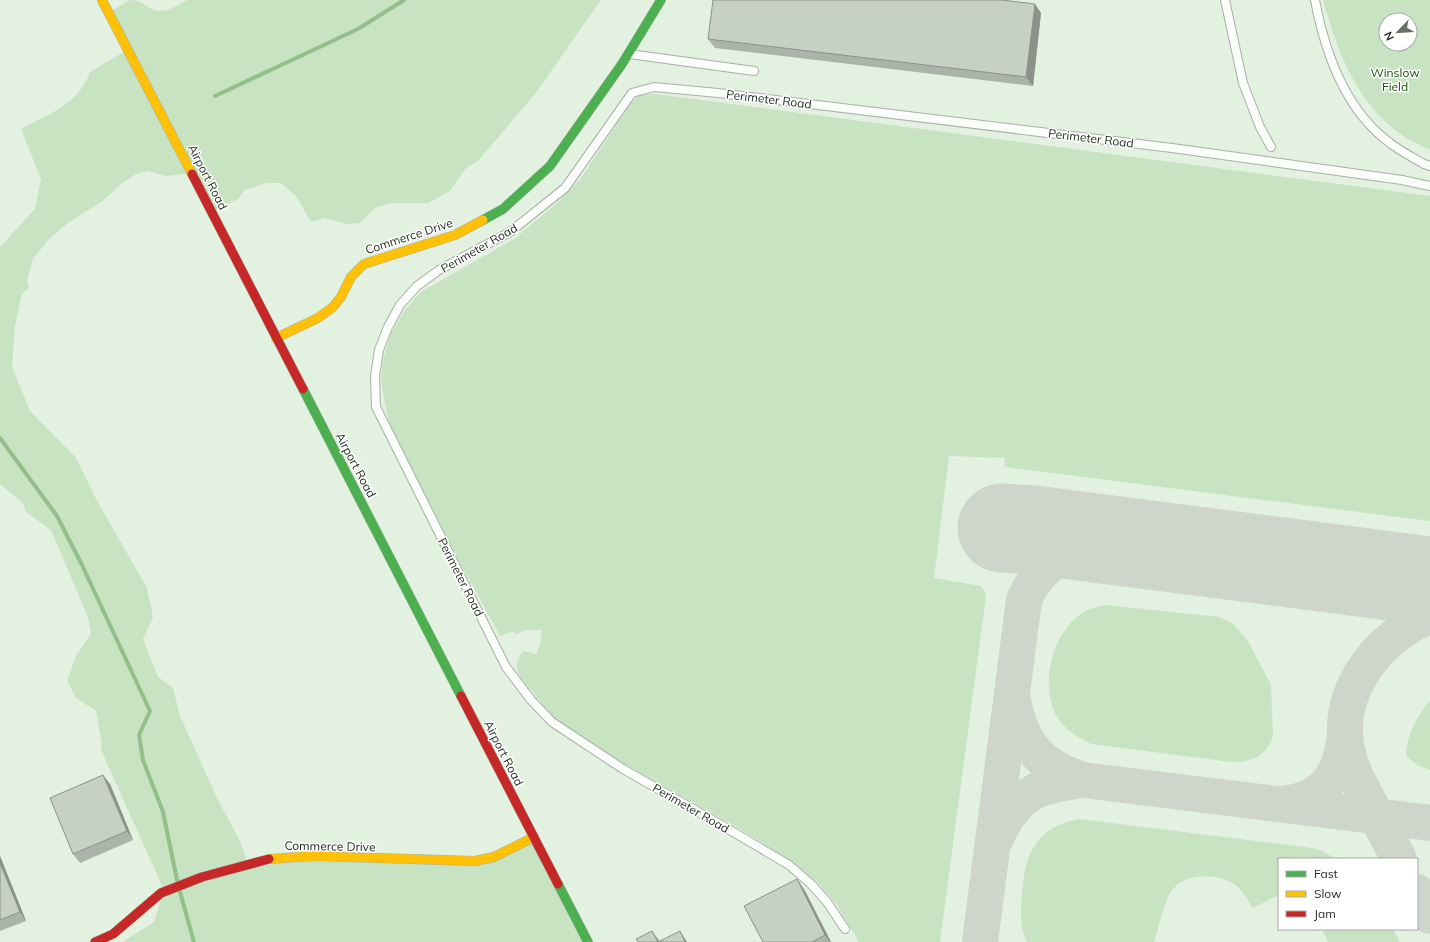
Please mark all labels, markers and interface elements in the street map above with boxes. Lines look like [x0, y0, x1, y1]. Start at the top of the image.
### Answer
north arrow [1378, 12, 1418, 52]
text: N [1381, 30, 1397, 43]
park label: Winslow Field [1370, 65, 1420, 94]
street label: Perimeter Road [725, 86, 813, 112]
street label: Perimeter Road [1047, 125, 1135, 151]
street label: Airport Road [185, 142, 231, 212]
street label: Commerce Drive [363, 215, 455, 257]
street label: Perimeter Road [438, 220, 520, 276]
street label: Airport Road [333, 430, 379, 500]
street label: Perimeter Road [435, 535, 487, 619]
street label: Airport Road [481, 718, 527, 788]
street label: Perimeter Road [650, 780, 732, 836]
street label: Commerce Drive [284, 838, 376, 854]
legend [1278, 858, 1418, 930]
text: Fast [1314, 866, 1338, 881]
text: Slow [1314, 886, 1342, 901]
text: Jam [1314, 906, 1336, 921]

